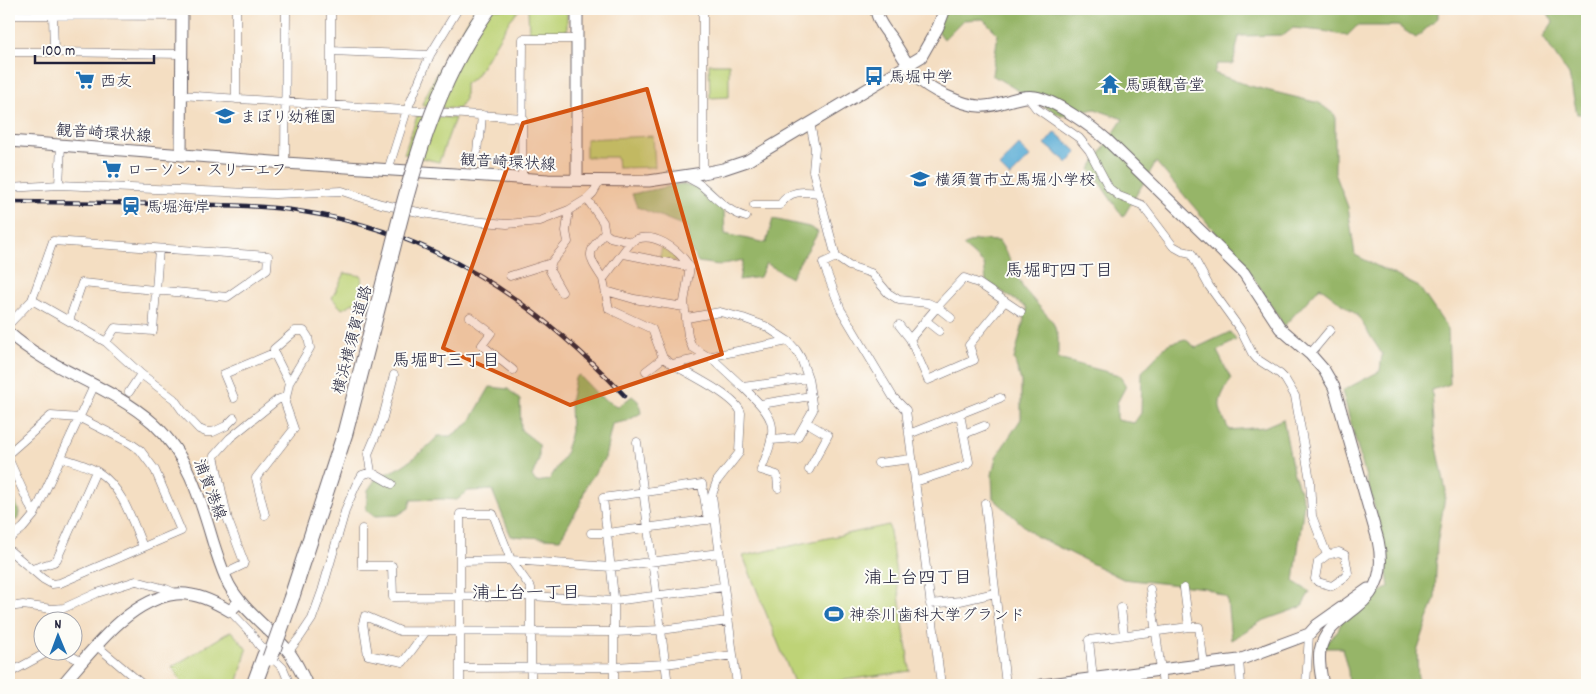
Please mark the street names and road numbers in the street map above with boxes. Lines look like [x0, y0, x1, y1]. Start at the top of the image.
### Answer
street label: 観音崎環状線 [55, 120, 153, 149]
street label: 観音崎環状線 [459, 149, 556, 177]
street label: 横浜横須賀道路 [328, 283, 379, 397]
street label: 浦賀港線 [186, 456, 231, 524]

